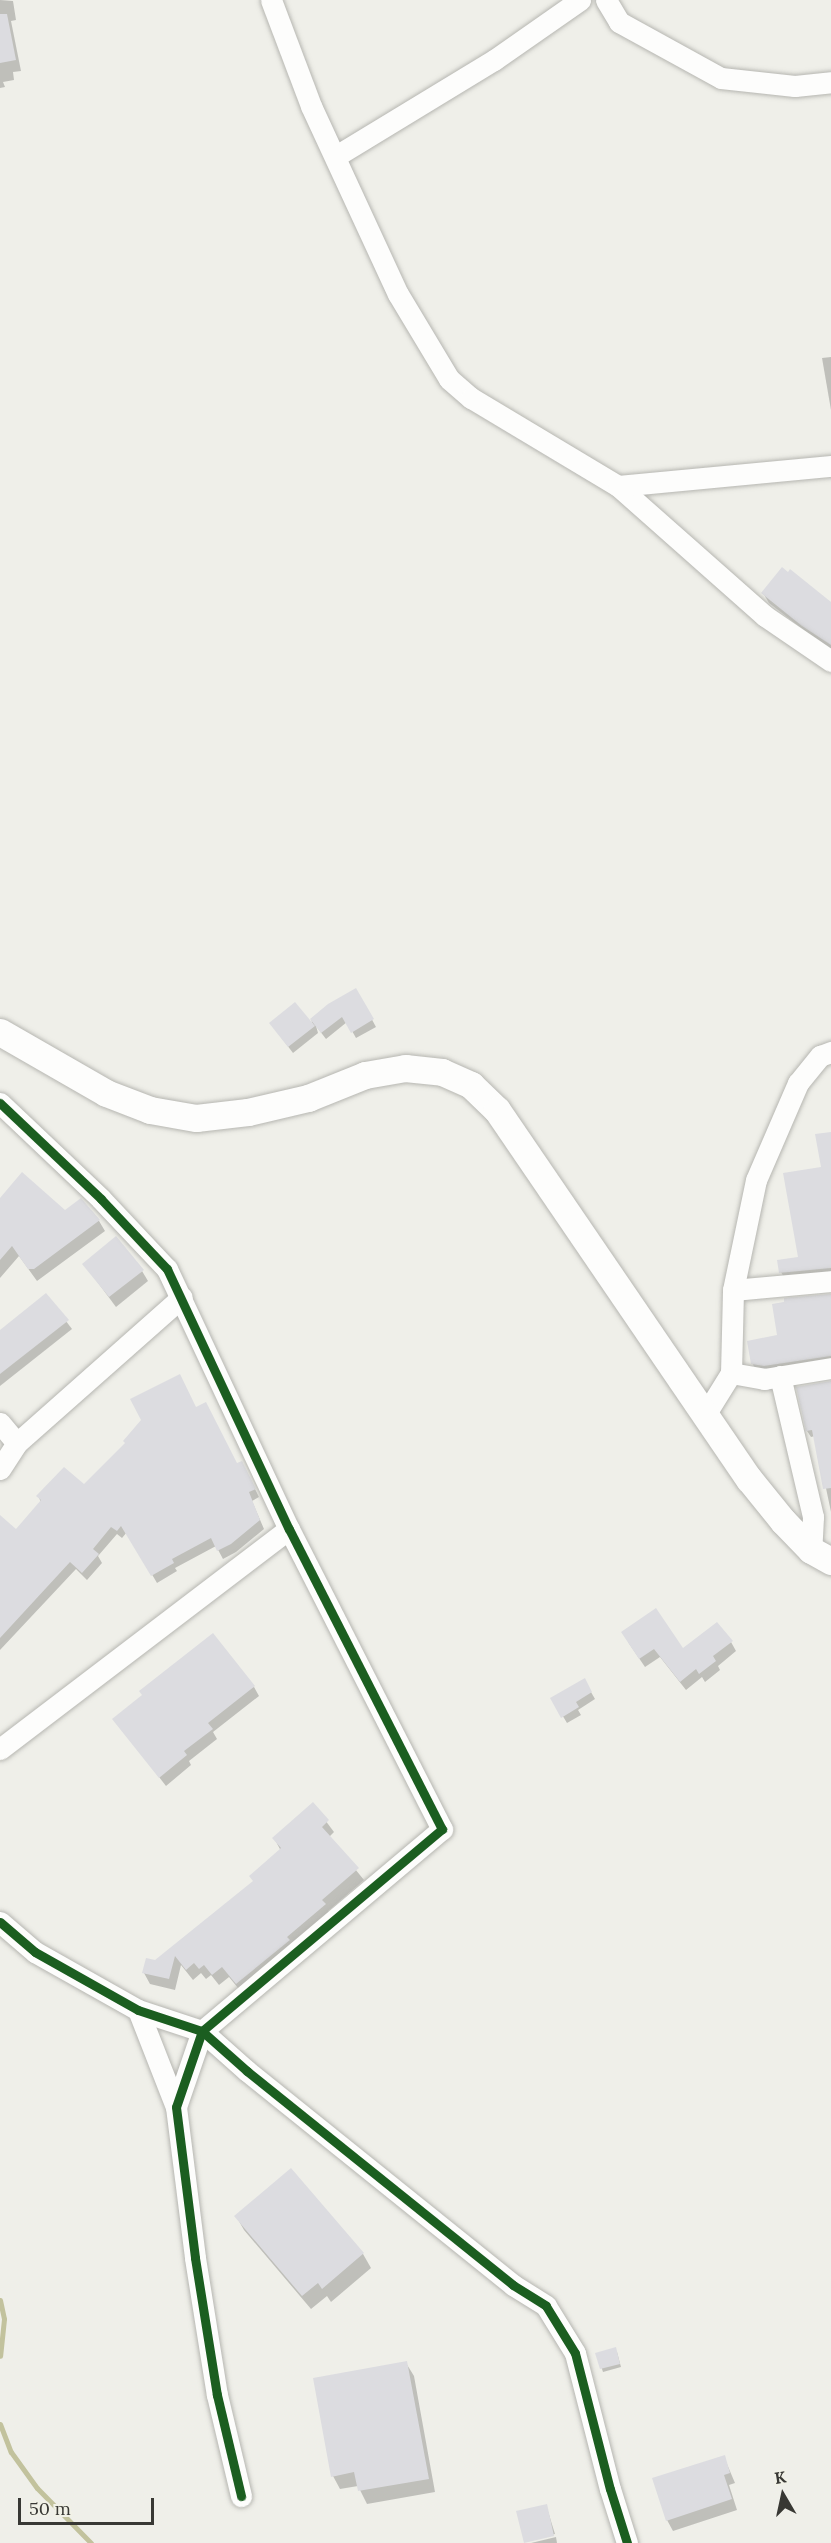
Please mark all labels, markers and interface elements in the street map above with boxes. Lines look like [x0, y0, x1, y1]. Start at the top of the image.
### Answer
north arrow [753, 2465, 813, 2525]
text: K [773, 2466, 787, 2488]
scale bar [21, 2486, 158, 2524]
text: 50 m [29, 2497, 71, 2520]

